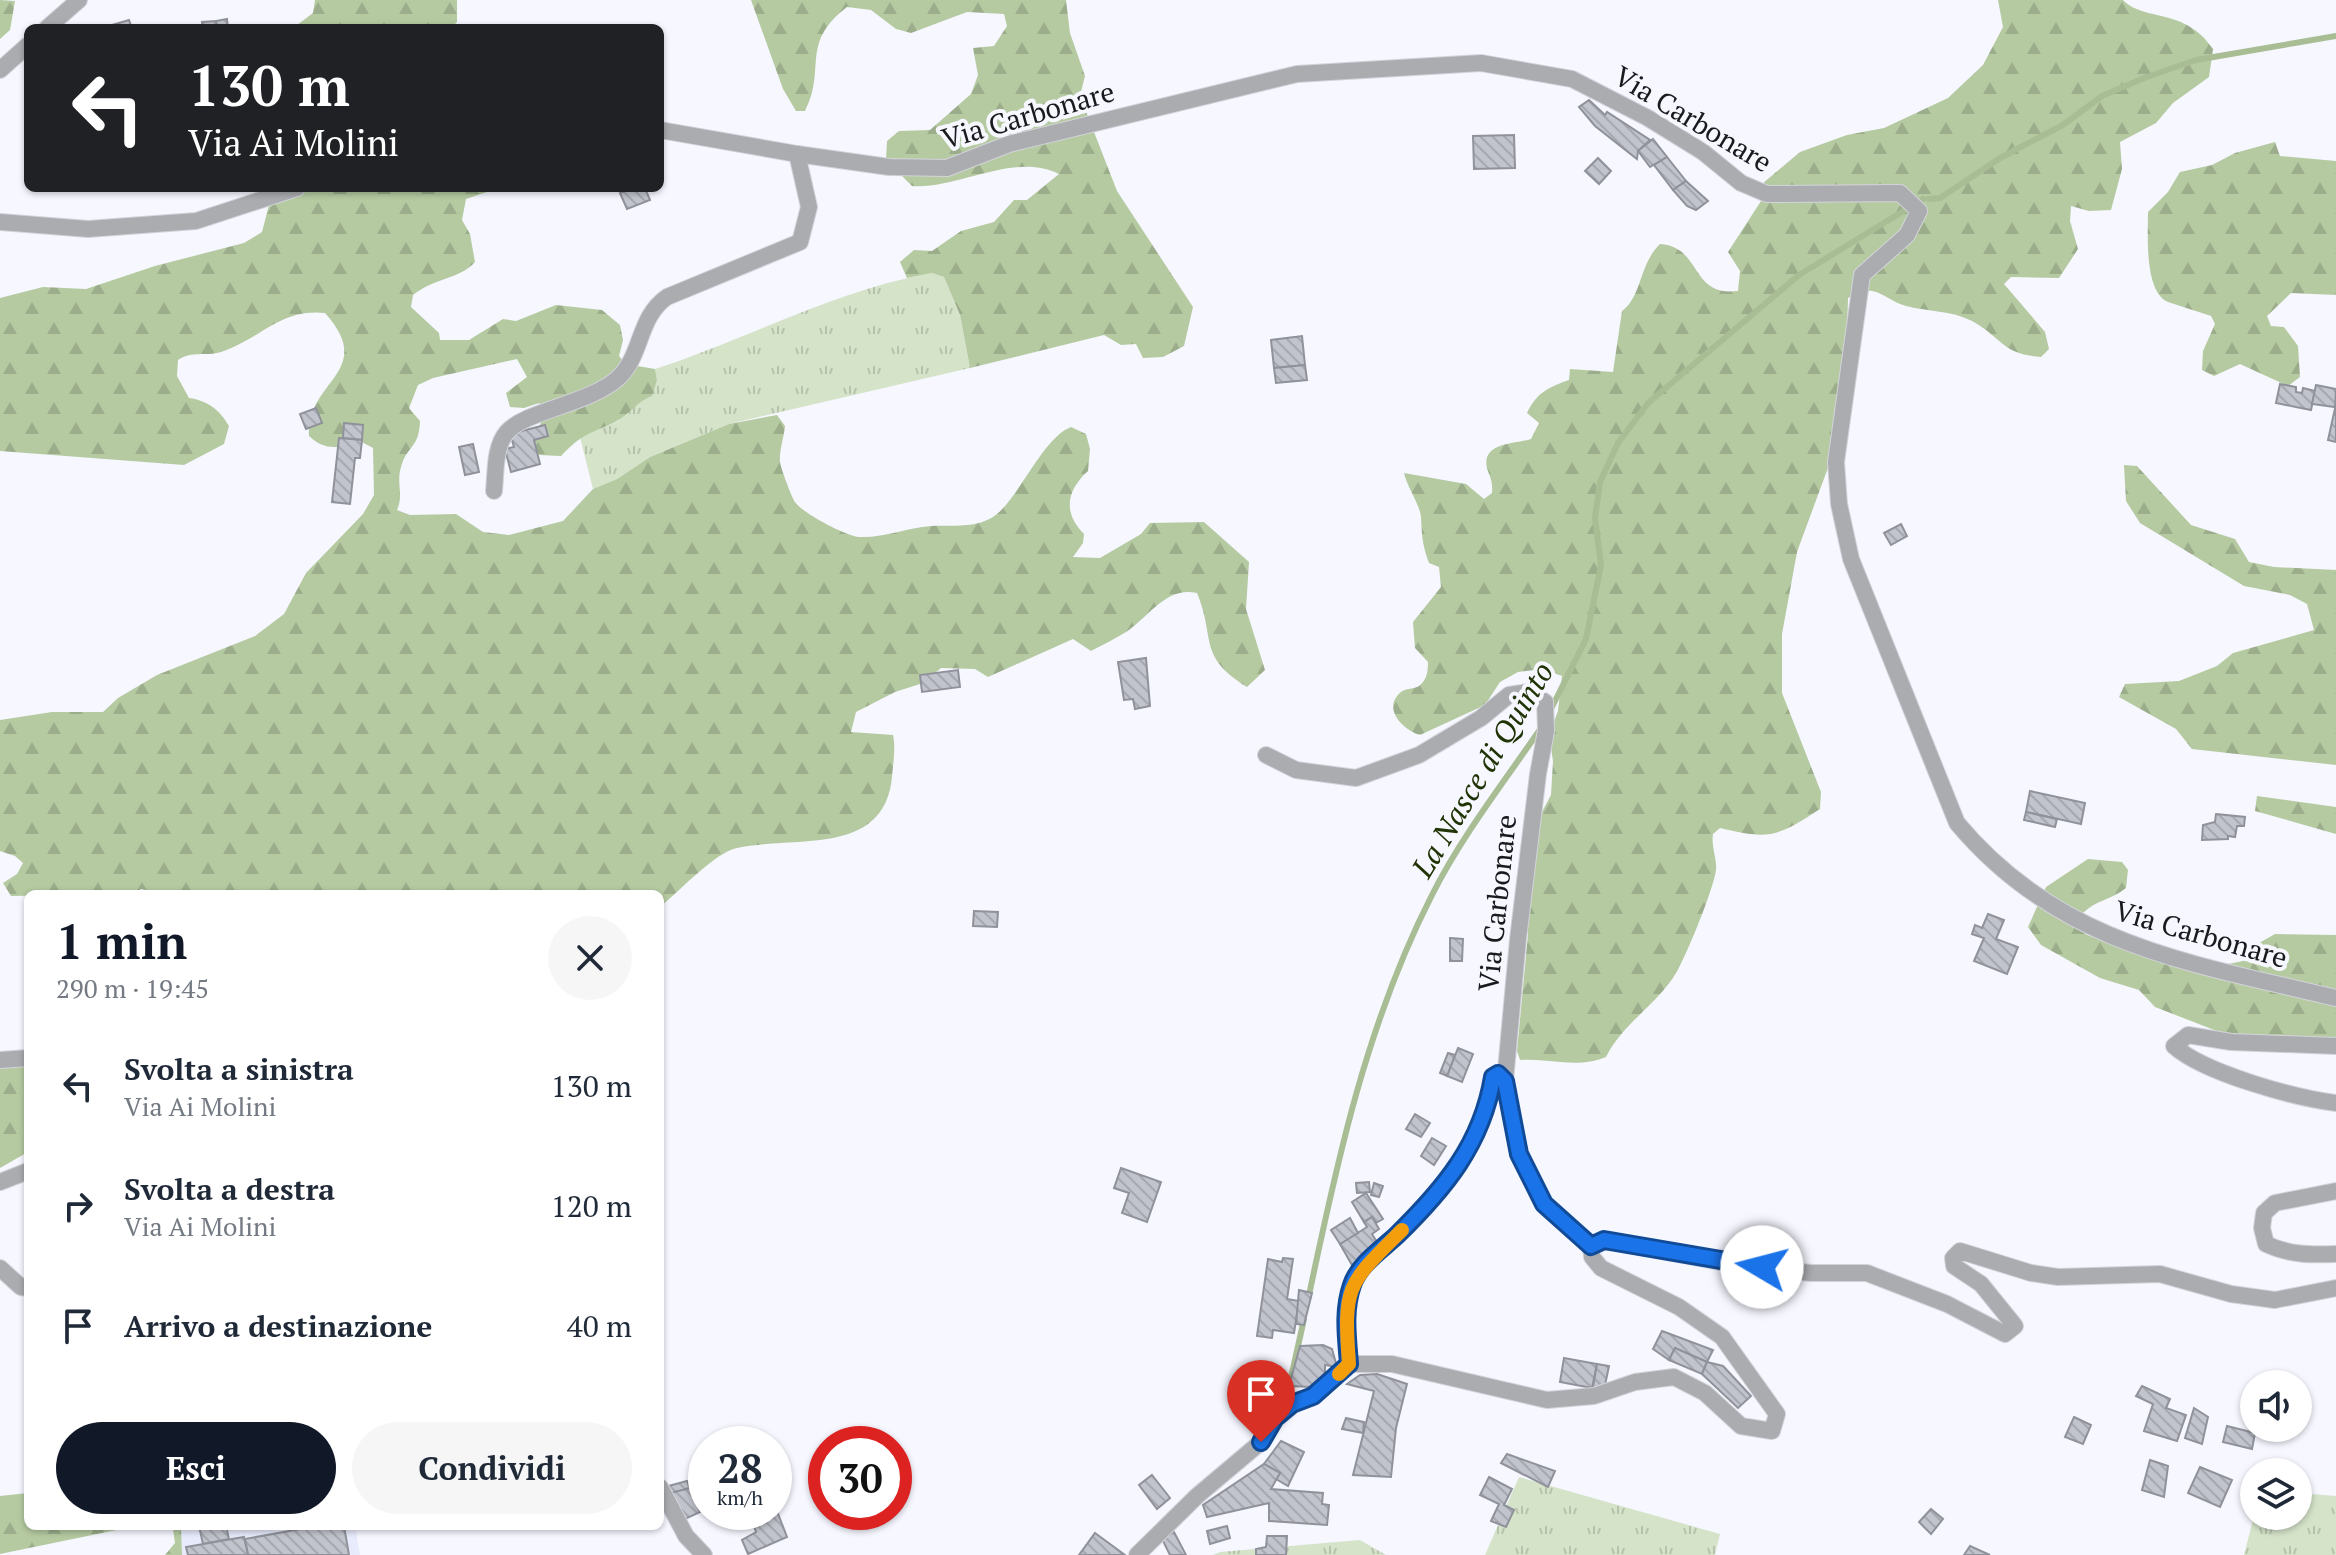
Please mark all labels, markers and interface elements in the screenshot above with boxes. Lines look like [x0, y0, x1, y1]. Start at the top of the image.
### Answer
text: 130 m [188, 48, 350, 122]
icon: left [56, 56, 160, 160]
street label: Via Carbonare [1608, 57, 1779, 180]
street label: Via Carbonare [937, 72, 1118, 157]
text: Via Ai Molini [188, 119, 399, 166]
water label: La Nasce di Quinto [1401, 654, 1562, 885]
street label: Via Carbonare [1469, 813, 1524, 993]
street label: Via Carbonare [2111, 891, 2292, 976]
text: 1 min [56, 909, 187, 973]
button: close [548, 916, 632, 1000]
text: 290 m · 19:45 [56, 971, 209, 1005]
text: Svolta a sinistra [124, 1049, 354, 1089]
icon: left [56, 1064, 100, 1108]
text: 130 m [551, 1066, 632, 1106]
text: Via Ai Molini [124, 1089, 276, 1123]
text: Svolta a destra [124, 1169, 335, 1209]
icon: right [56, 1184, 100, 1228]
text: 120 m [551, 1186, 632, 1226]
text: Via Ai Molini [124, 1209, 276, 1243]
position arrow [1720, 1225, 1804, 1309]
icon: arrive [56, 1304, 100, 1348]
text: Arrivo a destinazione [124, 1306, 432, 1346]
text: 40 m [567, 1306, 632, 1346]
pin [1227, 1360, 1295, 1442]
map controls [2240, 1370, 2312, 1530]
button: sound [2240, 1370, 2312, 1442]
icon: arrive [1239, 1372, 1283, 1416]
button: Esci [56, 1422, 336, 1514]
button: Condividi [352, 1422, 632, 1514]
speed limit sign: 30 [808, 1426, 912, 1530]
text: 28 [717, 1441, 763, 1494]
button: layers [2240, 1458, 2312, 1530]
text: km/h [717, 1484, 763, 1511]

